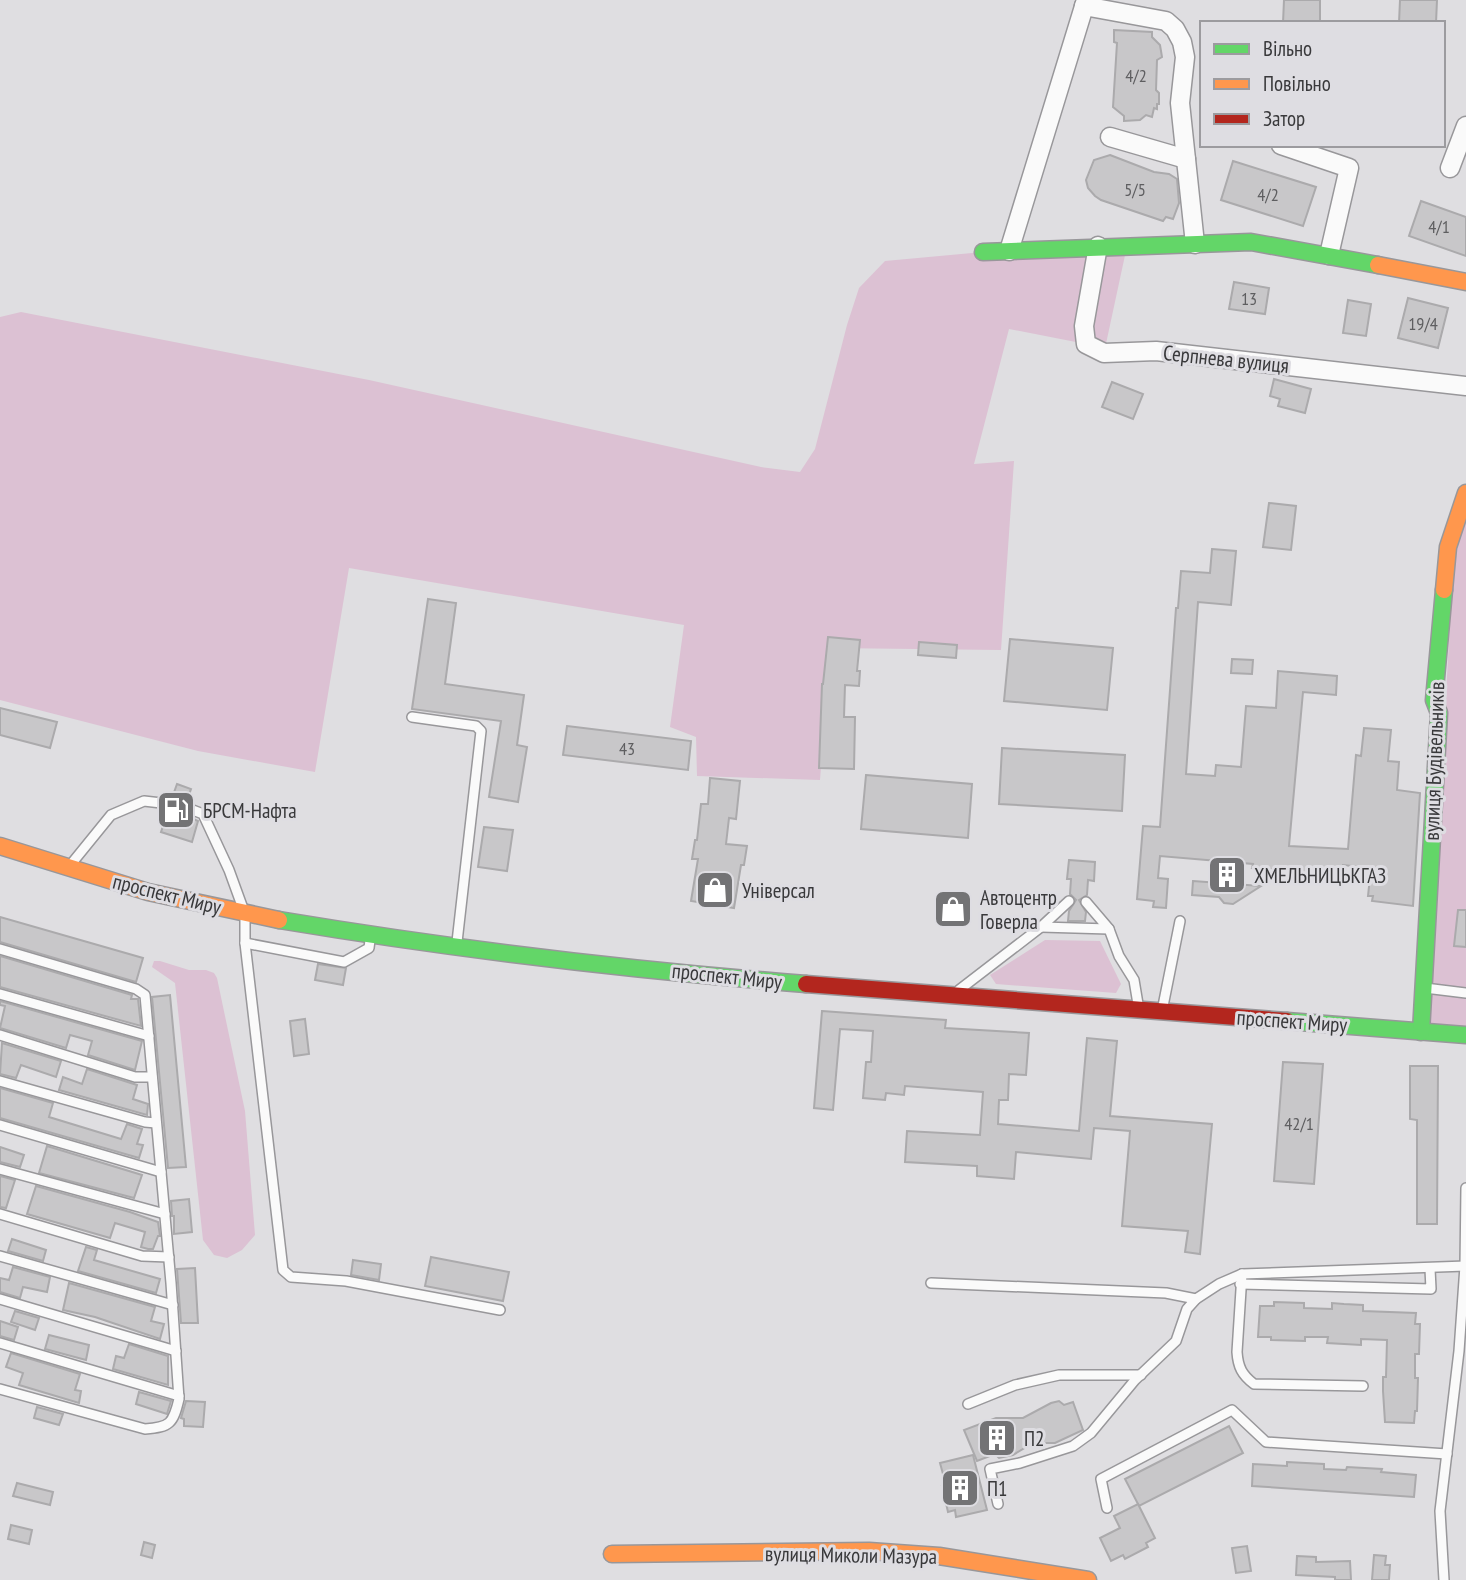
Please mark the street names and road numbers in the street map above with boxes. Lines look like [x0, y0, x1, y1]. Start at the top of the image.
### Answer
street label: Серпнева вулиця [1162, 339, 1290, 379]
street label: вулиця Будівельників [1418, 681, 1450, 841]
street label: проспект Миру [110, 868, 224, 921]
street label: проспект Миру [671, 957, 784, 995]
street label: проспект Миру [1236, 1004, 1348, 1038]
street label: вулиця Миколи Мазура [765, 1540, 937, 1570]

